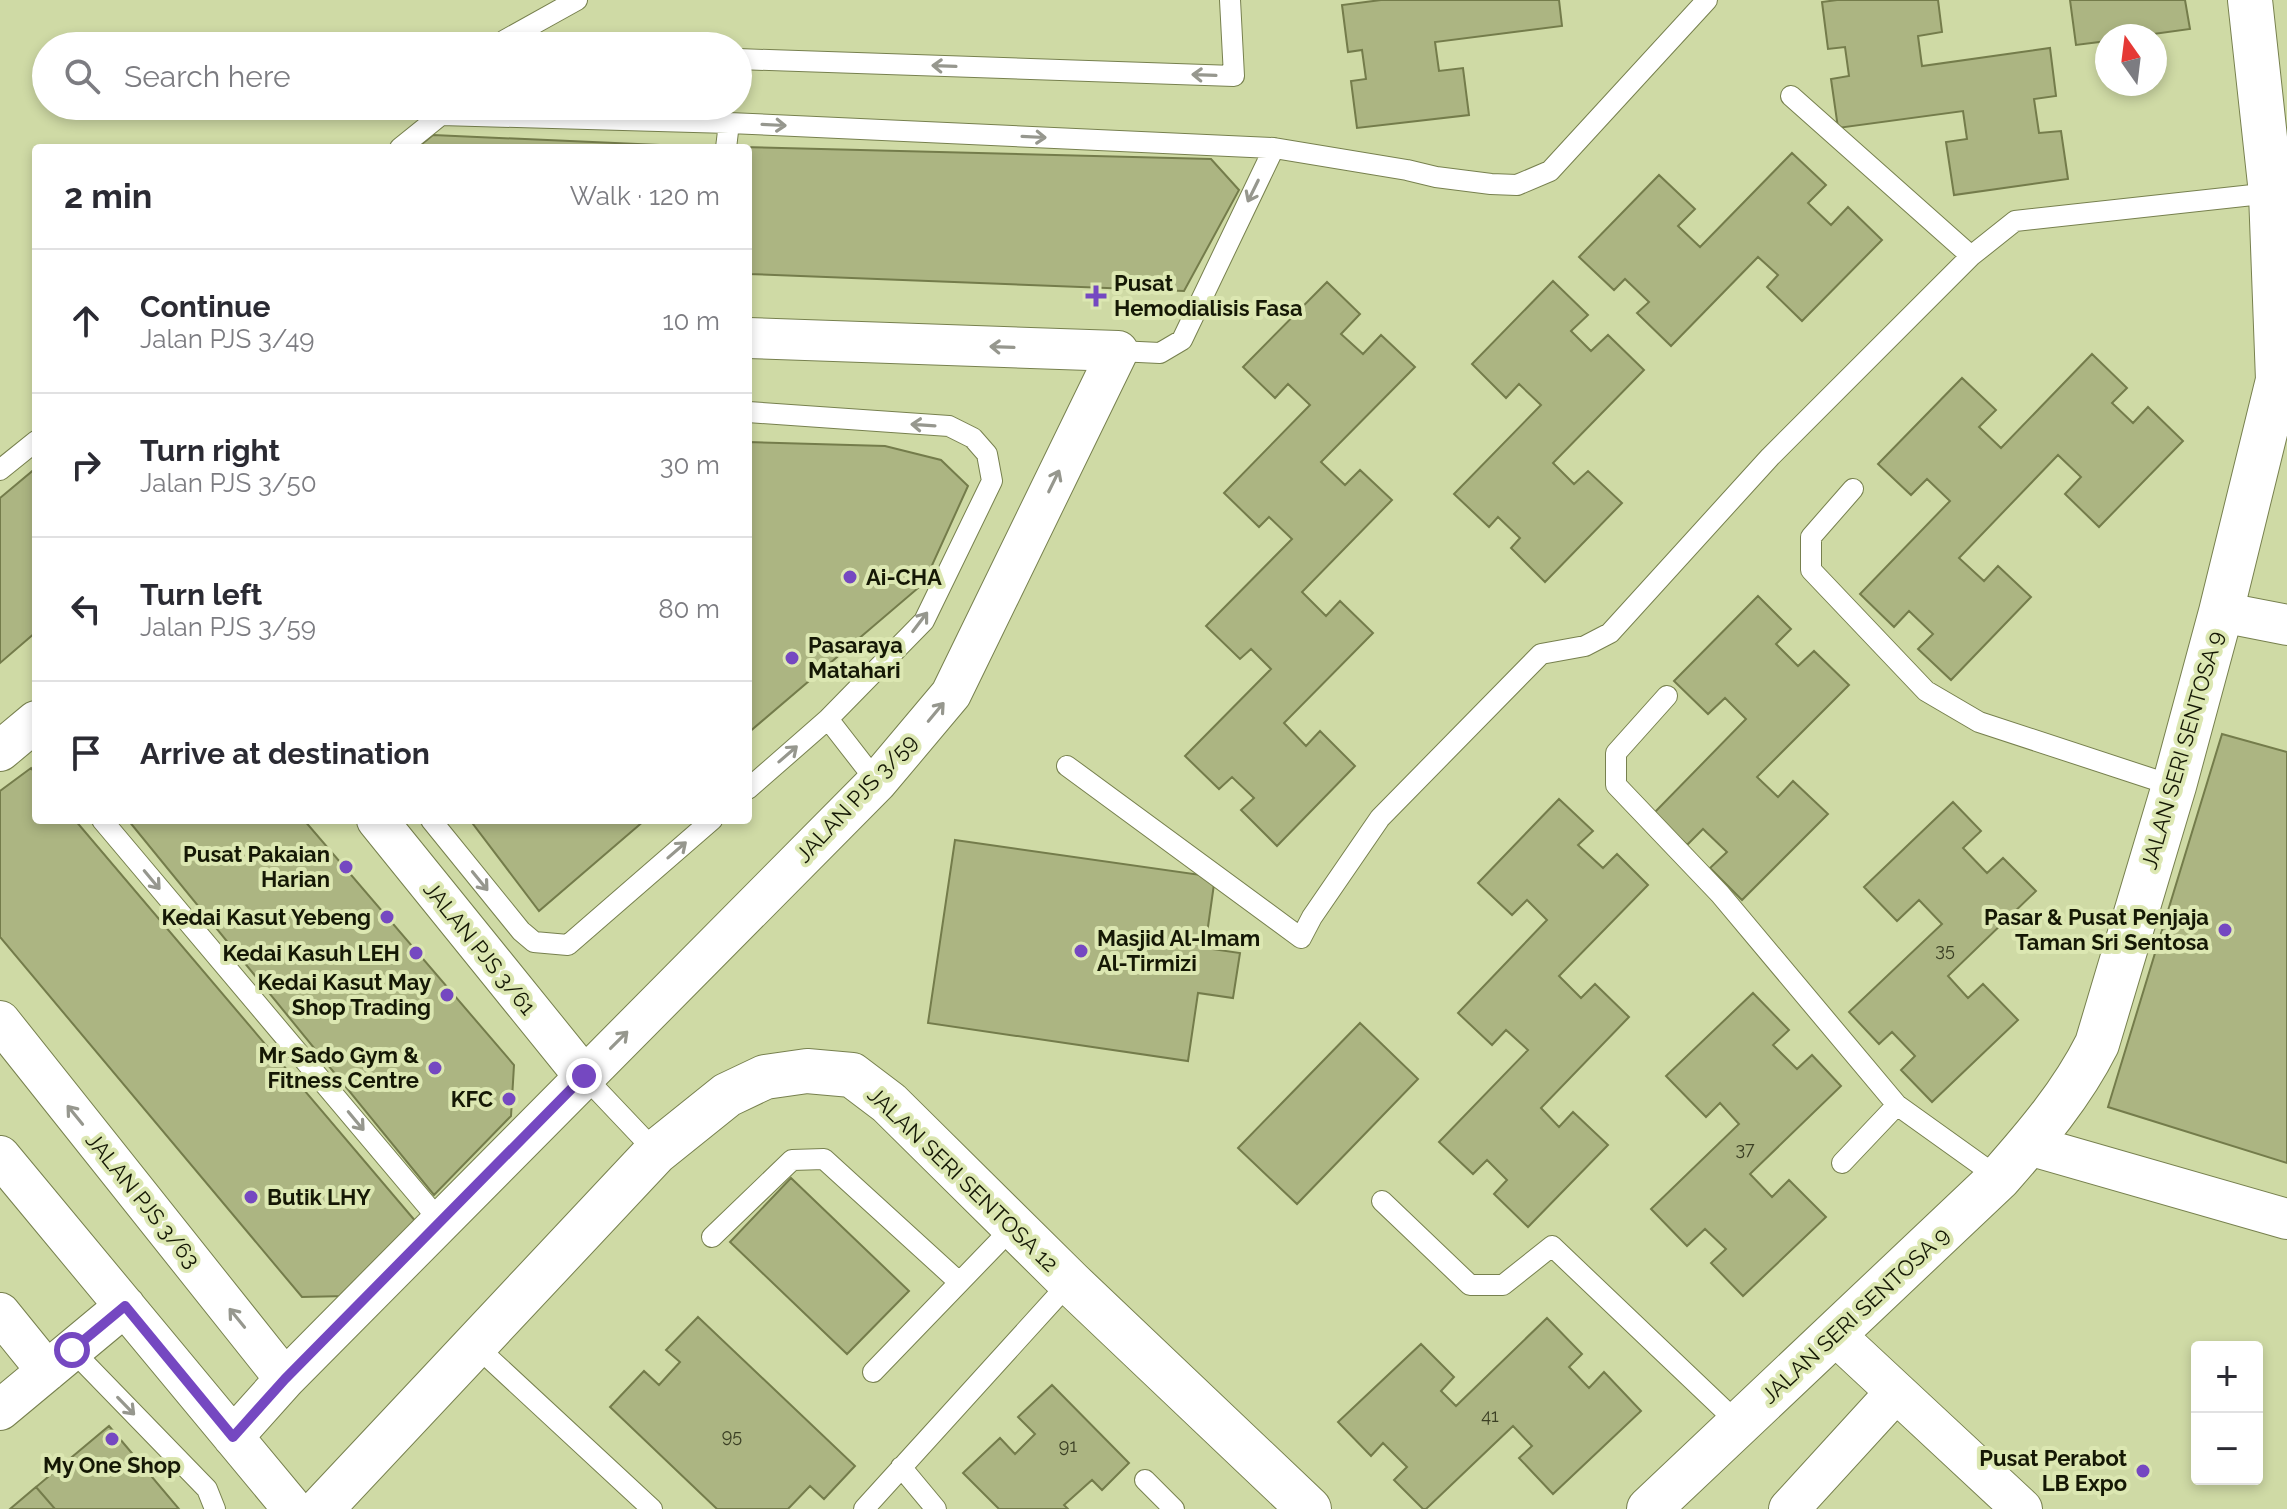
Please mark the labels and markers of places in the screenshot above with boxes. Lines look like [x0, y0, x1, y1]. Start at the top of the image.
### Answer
place label: Pusat Hemodialisis Fasa [1114, 270, 1303, 321]
marker: Pusat Hemodialisis Fasa [1085, 285, 1107, 307]
place label: Ai-CHA [866, 564, 942, 590]
marker: Ai-CHA [841, 568, 859, 586]
place label: Pasaraya Matahari [808, 632, 903, 683]
marker: Pasaraya Matahari [783, 649, 801, 667]
place label: Pusat Pakaian Harian [183, 841, 330, 892]
marker: Pusat Pakaian Harian [337, 858, 355, 876]
place label: Kedai Kasut Yebeng [161, 904, 371, 930]
place label: Pasar & Pusat Penjaja Taman Sri Sentosa [1984, 904, 2209, 955]
marker: Kedai Kasut Yebeng [378, 908, 396, 926]
marker: Pasar & Pusat Penjaja Taman Sri Sentosa [2216, 921, 2234, 939]
place label: Masjid Al-Imam Al-Tirmizi [1097, 925, 1260, 976]
place label: Kedai Kasuh LEH [222, 940, 400, 966]
marker: Masjid Al-Imam Al-Tirmizi [1072, 942, 1090, 960]
marker: Kedai Kasuh LEH [407, 944, 425, 962]
place label: Kedai Kasut May Shop Trading [258, 969, 431, 1020]
marker: Kedai Kasut May Shop Trading [438, 986, 456, 1004]
place label: Mr Sado Gym & Fitness Centre [259, 1042, 419, 1093]
marker: Mr Sado Gym & Fitness Centre [426, 1059, 444, 1077]
place label: KFC [451, 1086, 493, 1112]
marker: KFC [500, 1090, 518, 1108]
place label: Butik LHY [267, 1184, 371, 1210]
marker: Butik LHY [242, 1188, 260, 1206]
marker: My One Shop [103, 1430, 121, 1448]
place label: Pusat Perabot LB Expo [1979, 1445, 2128, 1496]
place label: My One Shop [43, 1452, 181, 1478]
marker: Pusat Perabot LB Expo [2134, 1462, 2152, 1480]

